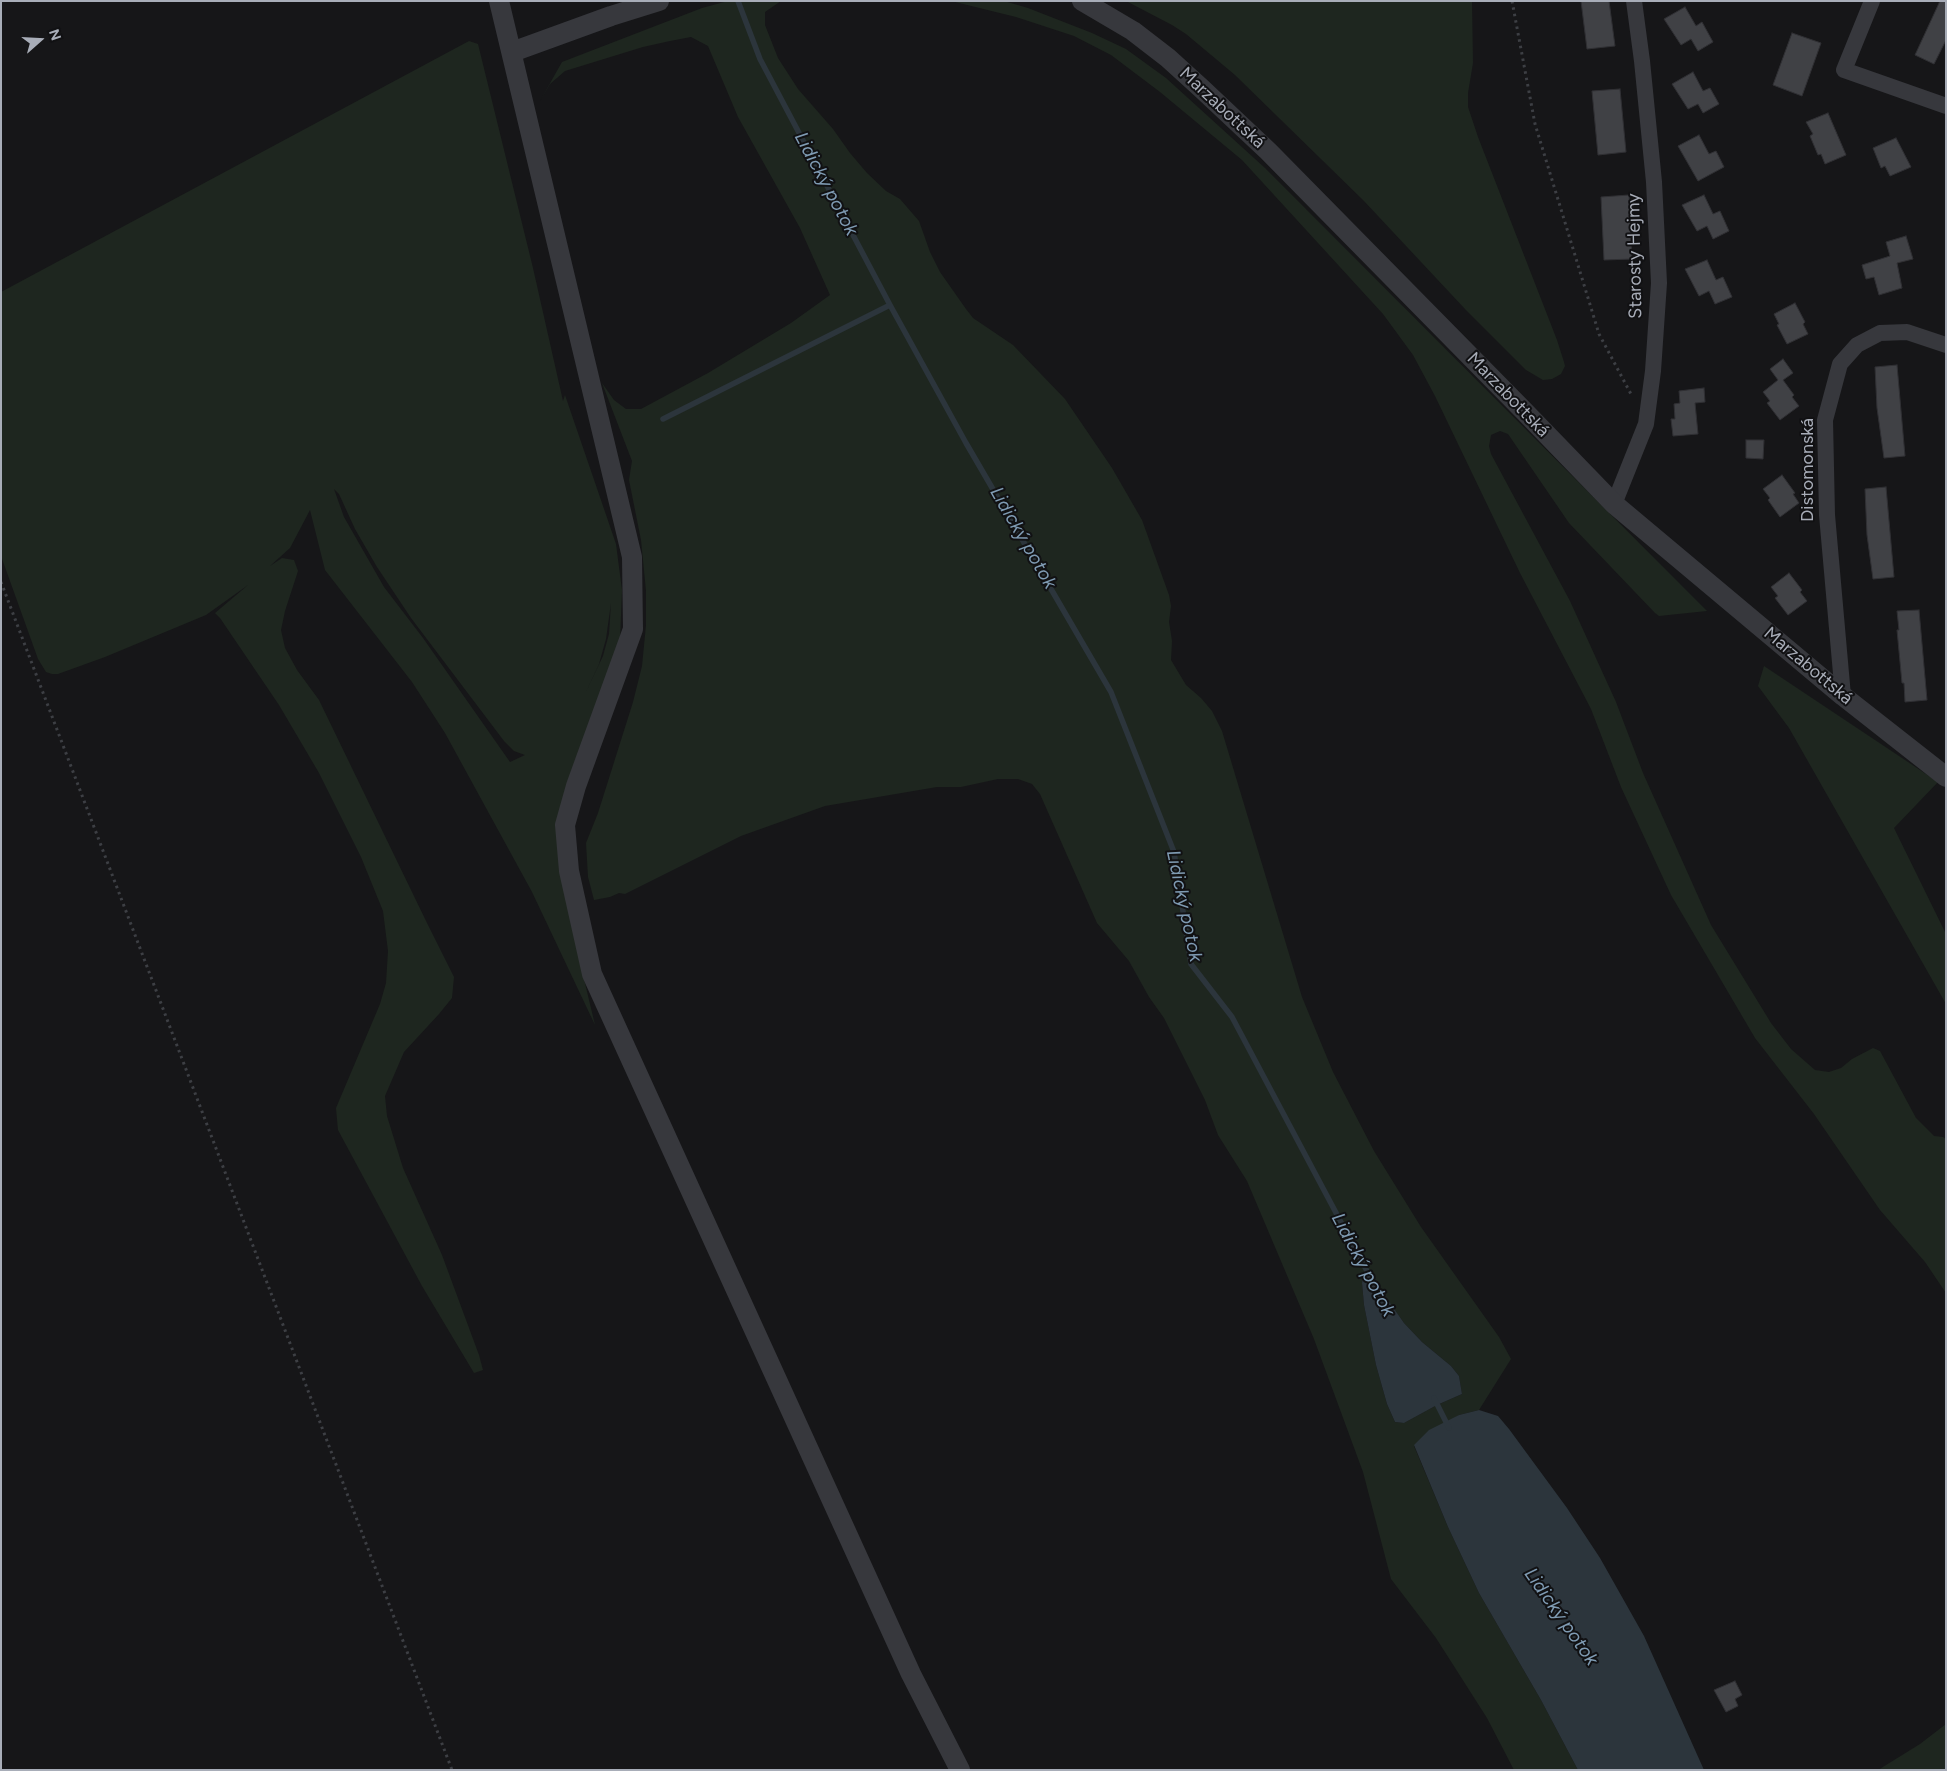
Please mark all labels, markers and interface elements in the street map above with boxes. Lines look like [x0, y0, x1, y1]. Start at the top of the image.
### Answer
north arrow [15, 15, 65, 65]
text: N [45, 27, 64, 43]
street label: Marzabottská [1175, 63, 1269, 153]
water label: Lidický potok [789, 128, 863, 240]
street label: Starosty Hejmy [1623, 193, 1647, 319]
street label: Marzabottská [1462, 348, 1554, 442]
street label: Distomonská [1797, 418, 1819, 522]
water label: Lidický potok [985, 483, 1061, 593]
street label: Marzabottská [1759, 623, 1857, 709]
water label: Lidický potok [1161, 848, 1207, 964]
water label: Lidický potok [1326, 1209, 1400, 1321]
water label: Lidický potok [1519, 1564, 1603, 1670]

